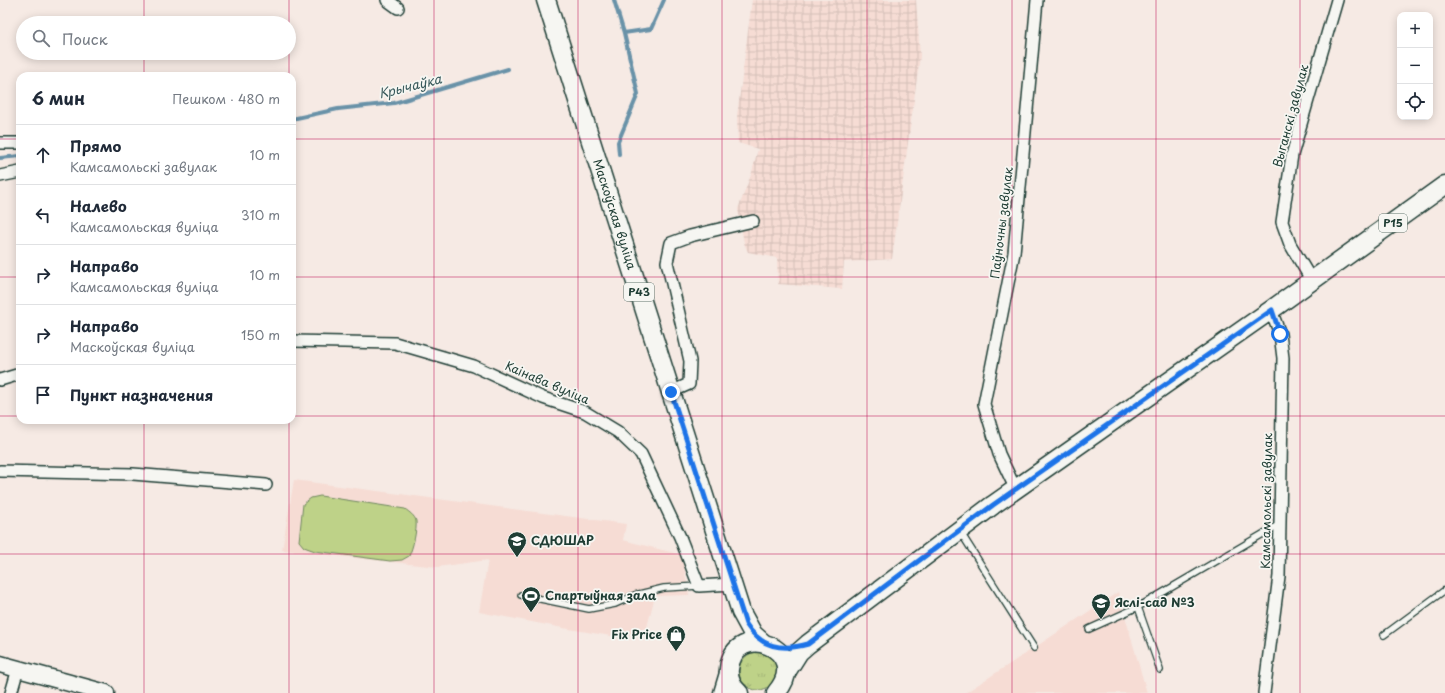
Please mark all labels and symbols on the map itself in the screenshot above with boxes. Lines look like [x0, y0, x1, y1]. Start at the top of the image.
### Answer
street label: Выганскі завулак [1268, 61, 1313, 169]
water label: Крычаўка [376, 68, 444, 103]
street label: Маскоўская вуліца [589, 156, 642, 272]
street label: Паўночны завулак [985, 165, 1017, 280]
road number: Р15 [1379, 214, 1407, 232]
road number: Р43 [624, 283, 654, 301]
route start [1271, 325, 1289, 343]
street label: Каінава вуліца [502, 356, 593, 408]
route end [662, 383, 680, 401]
street label: Камсамольскі завулак [1256, 432, 1276, 569]
school or university icon: СДЮШАР [506, 530, 528, 558]
place label: СДЮШАР [531, 531, 594, 549]
sports icon: Спартыўная зала [520, 585, 542, 613]
place label: Спартыўная зала [545, 586, 657, 604]
school or university icon: Яслі-сад №3 [1090, 592, 1112, 620]
place label: Яслі-сад №3 [1114, 593, 1195, 611]
shop icon: Fix Price [665, 624, 687, 652]
place label: Fix Price [611, 625, 662, 643]

